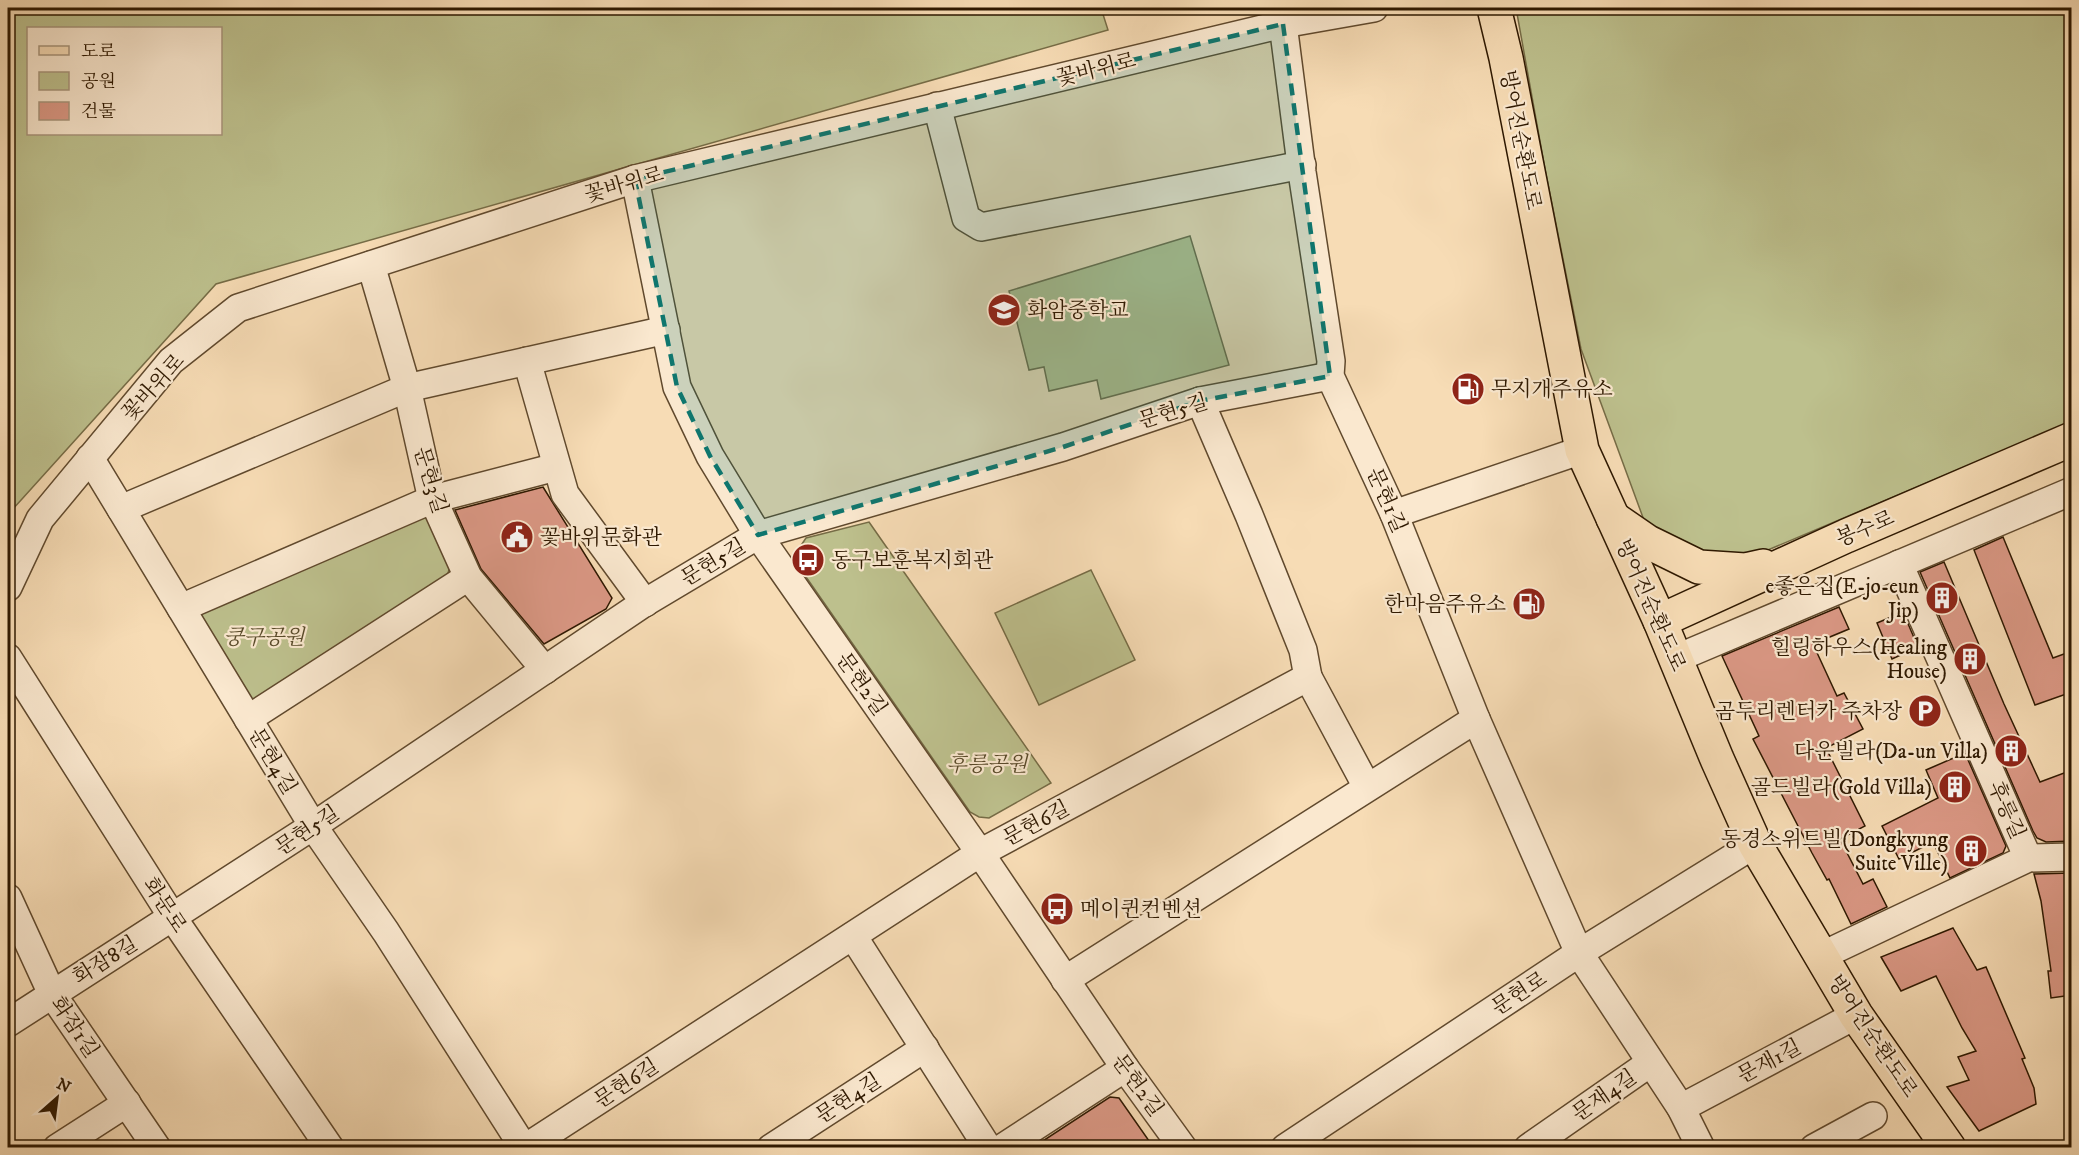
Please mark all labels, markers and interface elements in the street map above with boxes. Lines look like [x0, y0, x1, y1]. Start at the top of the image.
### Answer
legend [27, 27, 222, 135]
text: 도로 [81, 41, 116, 63]
street label: 꽃바위로 [1054, 48, 1139, 92]
street label: 방어진순환도로 [1494, 68, 1546, 212]
text: 공원 [81, 71, 116, 93]
text: 건물 [81, 101, 116, 123]
street label: 꽃바위로 [582, 161, 667, 209]
school or university icon: 화암중학교 [986, 292, 1022, 328]
place label: 화암중학교 [1027, 298, 1128, 324]
street label: 꽃바위로 [117, 349, 191, 427]
fuel station icon: 무지개주유소 [1450, 371, 1486, 407]
place label: 무지개주유소 [1491, 377, 1613, 403]
street label: 문현5길 [1135, 389, 1211, 435]
street label: 문현3길 [408, 444, 453, 517]
street label: 문현1길 [1360, 464, 1412, 537]
street label: 봉수로 [1832, 505, 1898, 553]
public building icon: 꽃바위문화관 [499, 519, 535, 555]
place label: 꽃바위문화관 [540, 525, 662, 551]
street label: 문현5길 [676, 533, 751, 592]
street label: 방어진순환도로 [1609, 535, 1691, 676]
bus stop icon: 동구보훈복지회관 [790, 542, 826, 578]
place label: 동구보훈복지회관 [831, 548, 994, 574]
place label: e좋은집(E-jo-eun Jip) [1766, 574, 1919, 624]
building icon: e좋은집(E-jo-eun Jip) [1924, 580, 1960, 616]
fuel station icon: 한마음주유소 [1511, 586, 1547, 622]
place label: 한마음주유소 [1384, 592, 1506, 618]
park label: 쿵구공원 [223, 625, 306, 651]
place label: 힐링하우스(Healing House) [1771, 635, 1948, 685]
building icon: 힐링하우스(Healing House) [1952, 641, 1988, 677]
street label: 문현2길 [830, 648, 892, 721]
parking icon: 곰두리렌터카 주차장 [1907, 693, 1943, 729]
place label: 곰두리렌터카 주차장 [1715, 699, 1903, 725]
street label: 문현4길 [242, 724, 302, 799]
building icon: 다운빌라(Da-un Villa) [1993, 733, 2029, 769]
place label: 다운빌라(Da-un Villa) [1794, 739, 1988, 765]
park label: 후릉공원 [946, 752, 1029, 778]
building icon: 골드빌라(Gold Villa) [1937, 769, 1973, 805]
place label: 골드빌라(Gold Villa) [1751, 775, 1932, 801]
street label: 후릉길 [1982, 777, 2030, 843]
street label: 문현6길 [999, 796, 1074, 852]
street label: 문현5길 [271, 800, 344, 862]
place label: 동경스위트빌(Dongkyung Suite Ville) [1721, 827, 1949, 877]
building icon: 동경스위트빌(Dongkyung Suite Ville) [1953, 833, 1989, 869]
street label: 화문로 [137, 873, 192, 938]
bus stop icon: 메이퀸컨벤션 [1039, 891, 1075, 927]
place label: 메이퀸컨벤션 [1080, 897, 1202, 923]
street label: 화잠8길 [68, 931, 143, 991]
street label: 문현로 [1487, 966, 1552, 1021]
street label: 방어진순환도로 [1822, 970, 1923, 1103]
street label: 화잠1길 [44, 992, 104, 1063]
street label: 문재1길 [1733, 1034, 1806, 1089]
street label: 문현2길 [1106, 1049, 1169, 1122]
street label: 문현6길 [589, 1053, 664, 1114]
street label: 문재4길 [1567, 1064, 1642, 1127]
north arrow [27, 1068, 87, 1128]
street label: 문현4길 [811, 1068, 886, 1130]
text: N [53, 1074, 74, 1098]

